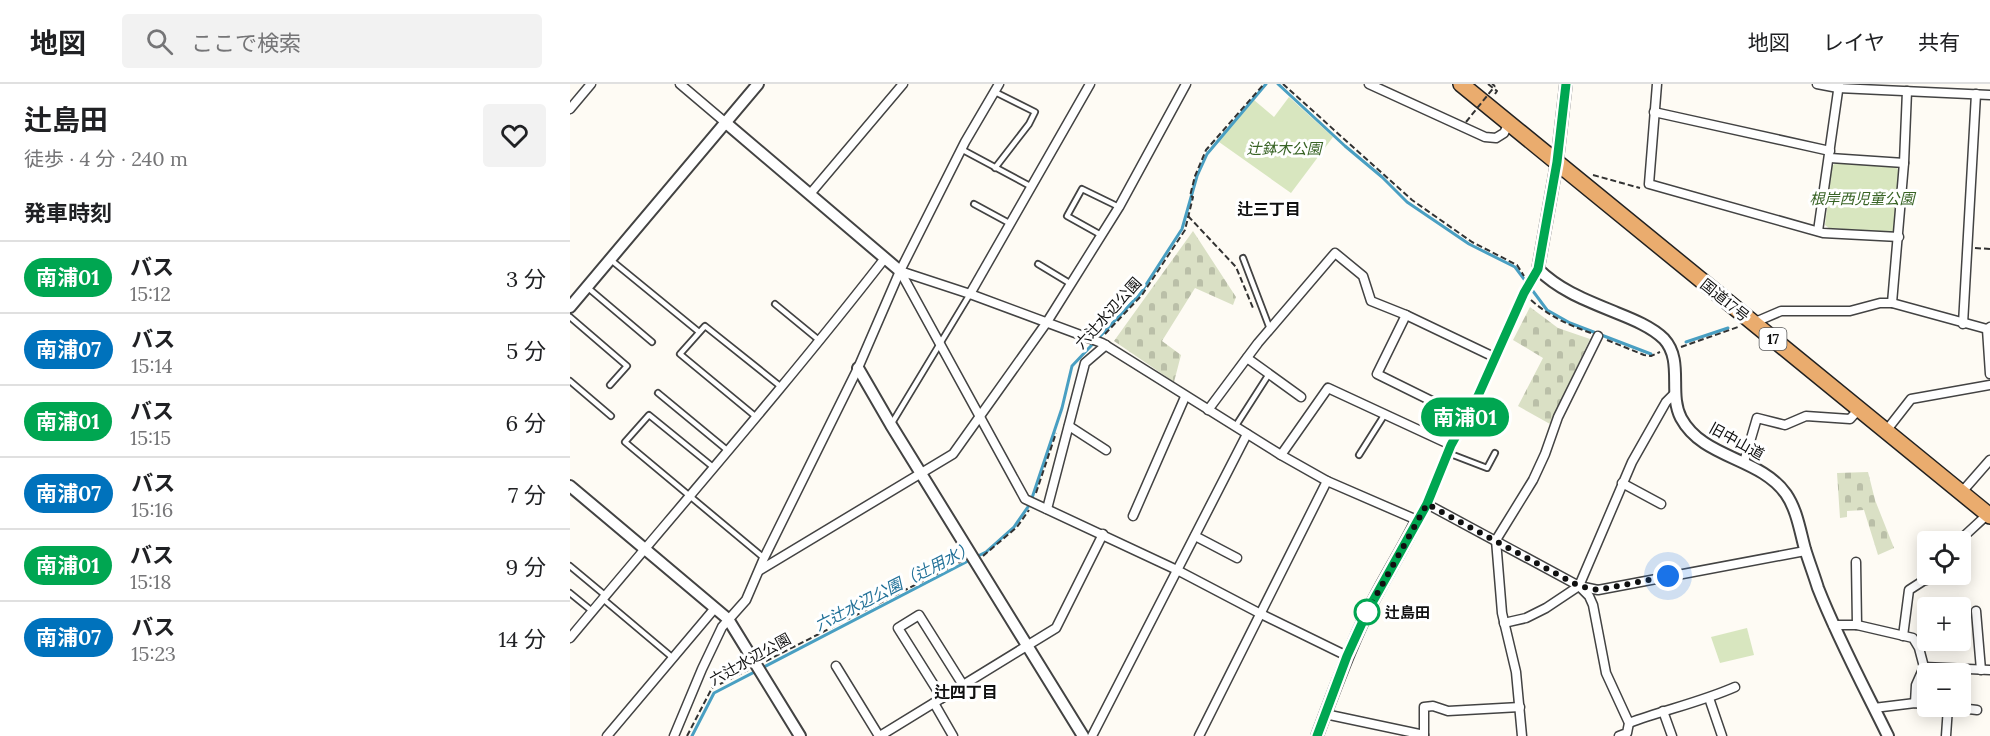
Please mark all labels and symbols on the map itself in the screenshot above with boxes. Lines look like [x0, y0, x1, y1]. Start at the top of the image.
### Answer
park label: 辻鉢木公園 [1246, 139, 1323, 158]
park label: 根岸西児童公園 [1809, 189, 1916, 208]
district label: 辻三丁目 [1237, 199, 1301, 219]
street label: 六辻水辺公園 [1071, 273, 1145, 353]
street label: 国道17号 [1697, 275, 1753, 325]
road number: 17 [1760, 328, 1786, 350]
line badge: 南浦01 [1423, 398, 1507, 436]
street label: 旧中山道 [1706, 418, 1768, 464]
water label: 六辻水辺公園（辻用水） [811, 537, 977, 635]
your location [1653, 561, 1683, 591]
marker: 辻島田 [1354, 599, 1380, 625]
place label: 辻島田 [1385, 603, 1430, 622]
street label: 六辻水辺公園 [706, 629, 794, 689]
district label: 辻四丁目 [934, 682, 998, 702]

